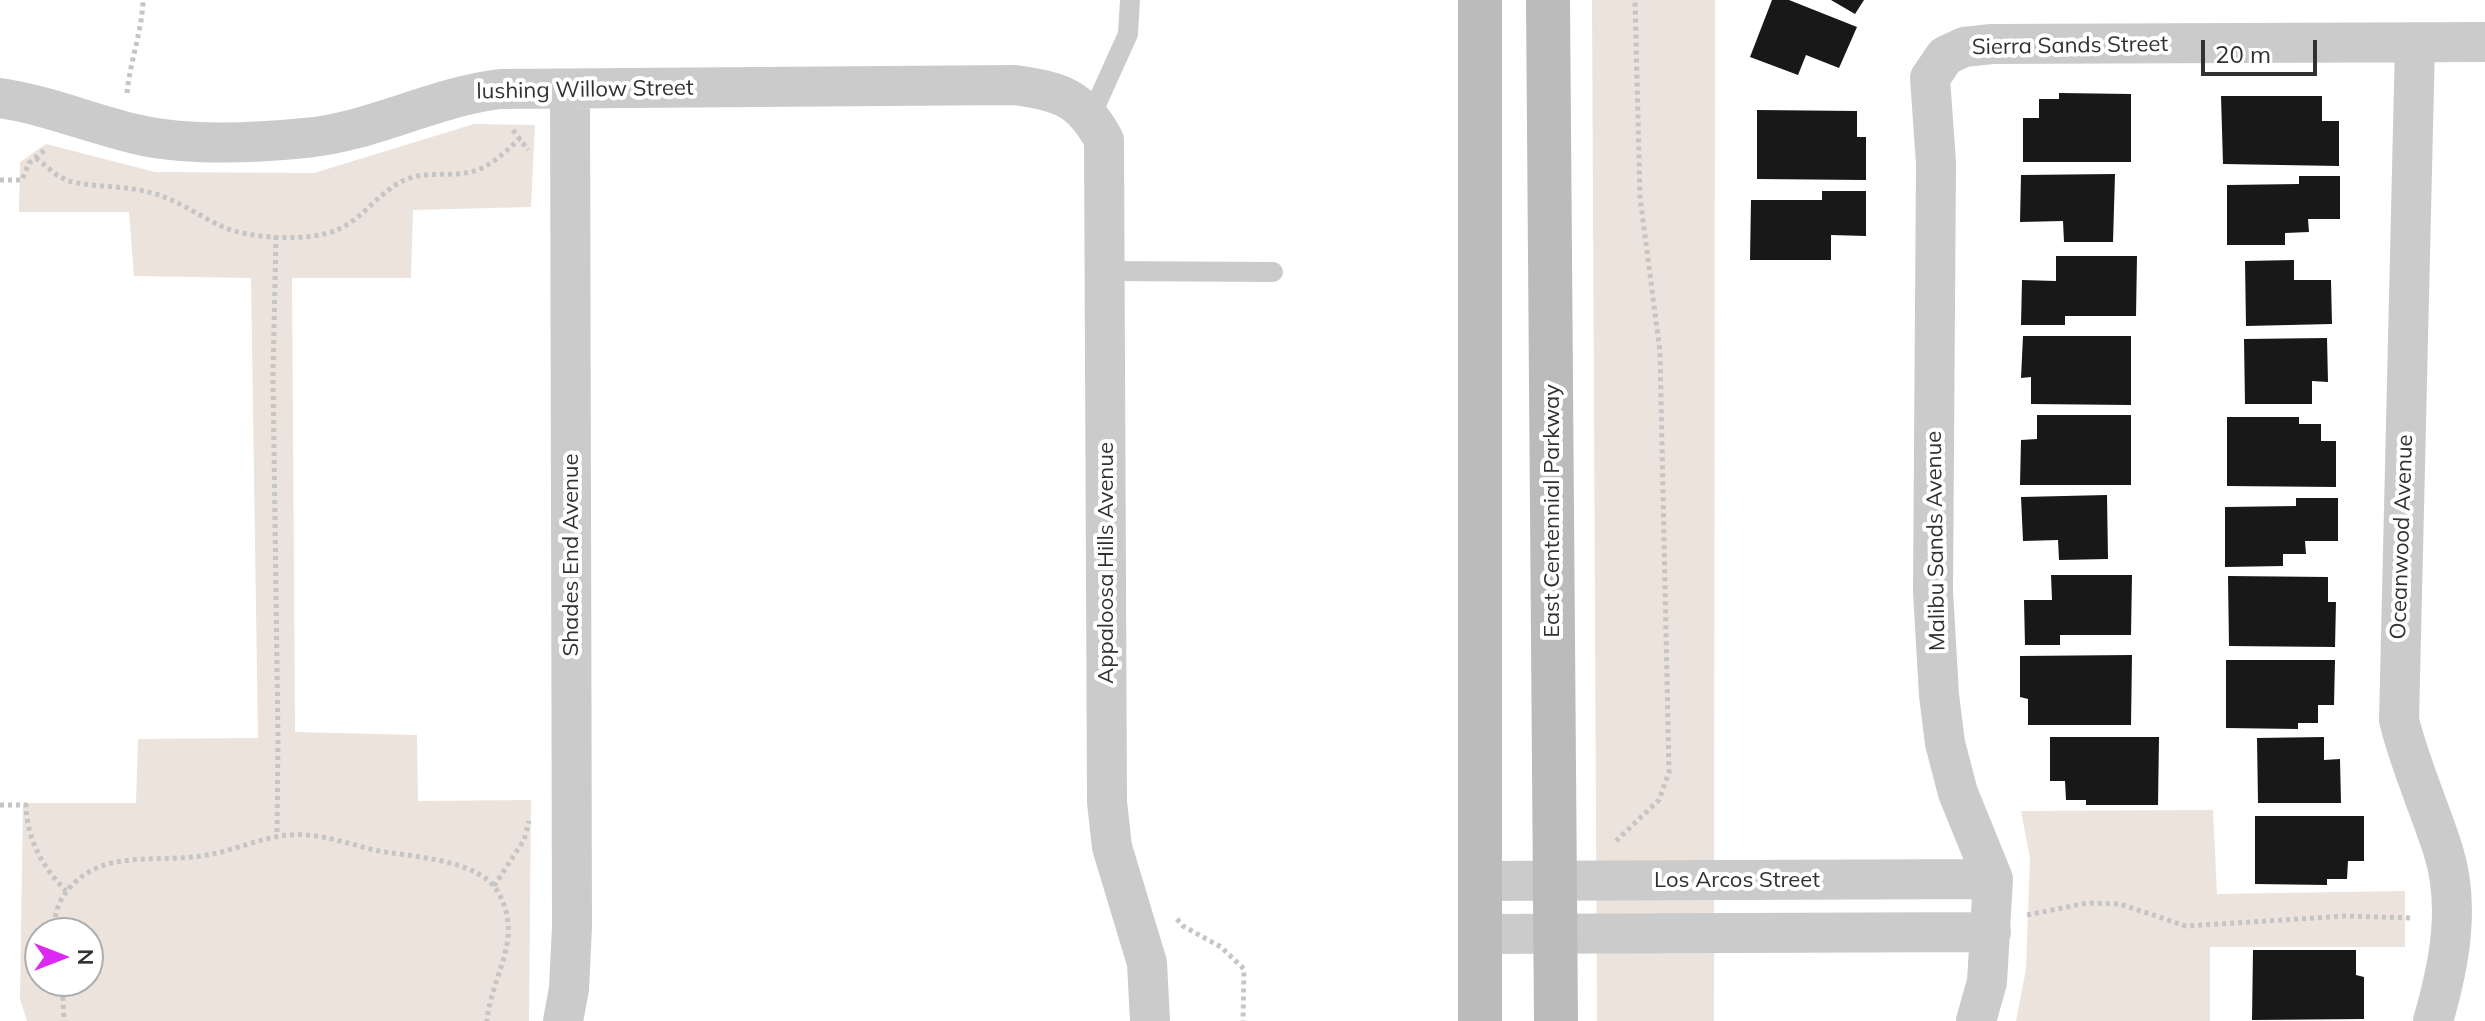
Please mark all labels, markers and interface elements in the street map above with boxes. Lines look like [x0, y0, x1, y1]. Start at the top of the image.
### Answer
scale bar [2205, 24, 2321, 74]
street label: Sierra Sands Street [1972, 31, 2168, 61]
text: 20 m [2215, 39, 2271, 69]
street label: lushing Willow Street [476, 75, 694, 105]
street label: East Centennial Parkway [1539, 384, 1565, 638]
street label: Malibu Sands Avenue [1921, 431, 1951, 651]
street label: Oceanwood Avenue [2385, 434, 2419, 640]
street label: Appaloosa Hills Avenue [1093, 442, 1119, 684]
street label: Shades End Avenue [558, 453, 584, 657]
street label: Los Arcos Street [1654, 867, 1820, 893]
north arrow [24, 917, 104, 997]
text: N [72, 949, 100, 965]

